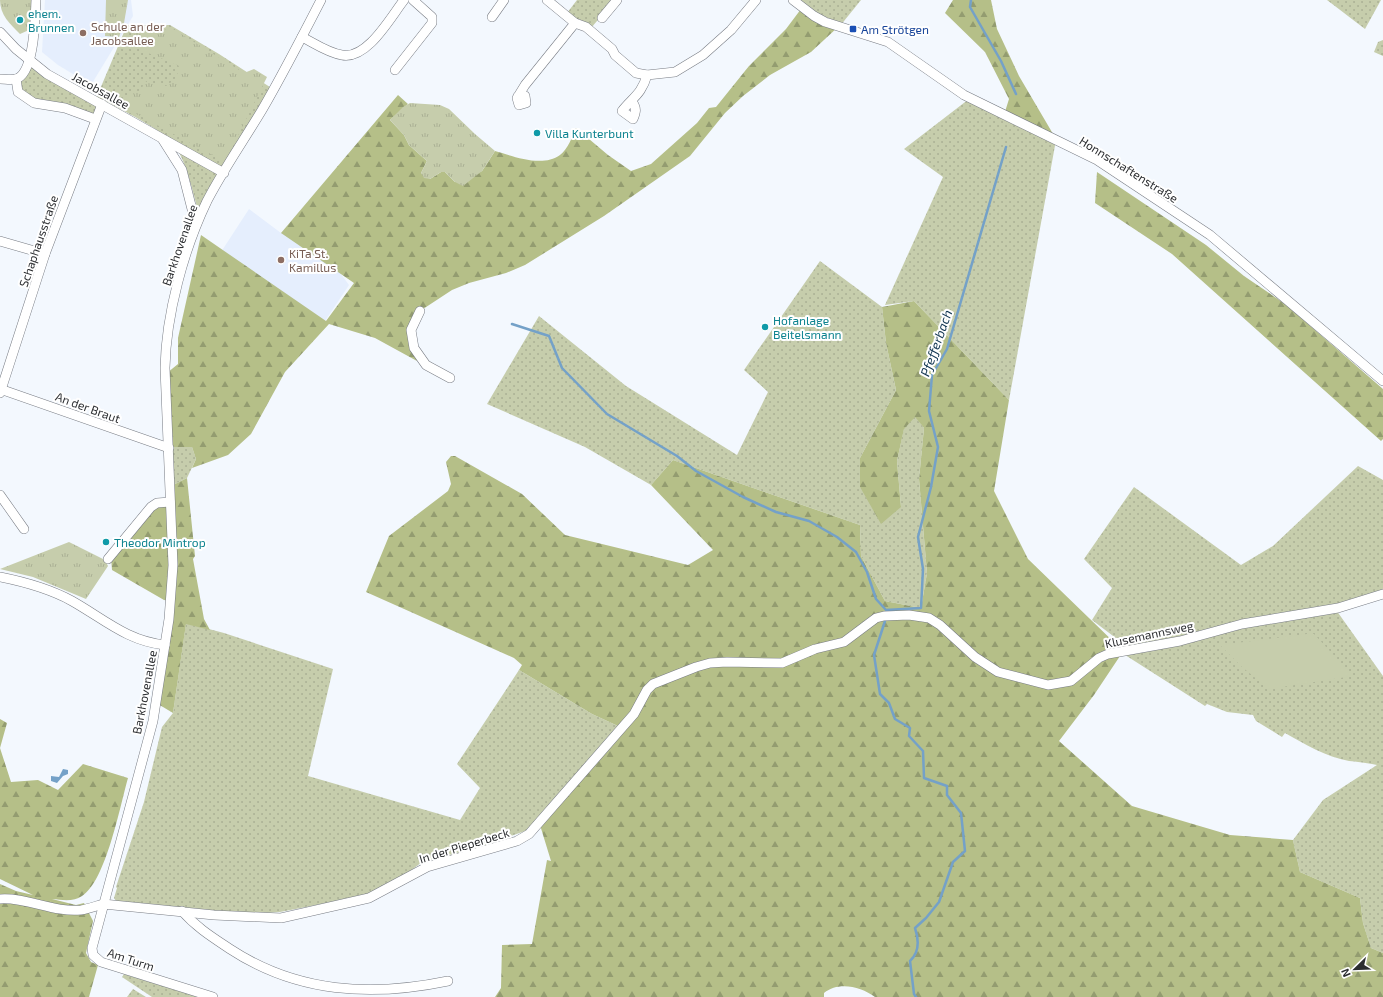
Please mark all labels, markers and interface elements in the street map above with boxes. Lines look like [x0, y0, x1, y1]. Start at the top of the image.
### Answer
place label: ehem. Brunnen [28, 6, 74, 34]
marker: ehem. Brunnen [15, 15, 25, 25]
place label: Schule an der Jacobsallee [91, 19, 165, 47]
place label: Am Strötgen [861, 22, 929, 36]
marker: Am Strötgen [848, 24, 858, 34]
marker: Schule an der Jacobsallee [78, 28, 88, 38]
street label: Jacobsallee [70, 69, 132, 111]
place label: Villa Kunterbunt [545, 126, 634, 140]
marker: Villa Kunterbunt [532, 128, 542, 138]
street label: Honnschaftenstraße [1077, 133, 1181, 205]
street label: Schaphausstraße [16, 193, 60, 289]
street label: Barkhovenallee [159, 203, 199, 287]
place label: KiTa St. Kamillus [289, 246, 336, 274]
marker: KiTa St. Kamillus [276, 255, 286, 265]
water label: Pfefferbach [917, 308, 955, 378]
place label: Hofanlage Beitelsmann [773, 313, 842, 341]
marker: Hofanlage Beitelsmann [760, 322, 770, 332]
street label: An der Braut [54, 389, 123, 425]
place label: Theodor Mintrop [114, 535, 206, 549]
marker: Theodor Mintrop [101, 537, 111, 547]
street label: Klusemannsweg [1103, 618, 1195, 650]
street label: Barkhovenallee [129, 649, 159, 735]
street label: In der Pieperbeck [417, 825, 511, 865]
street label: Am Turm [106, 945, 156, 973]
north arrow [1335, 949, 1375, 989]
text: N [1338, 967, 1353, 979]

